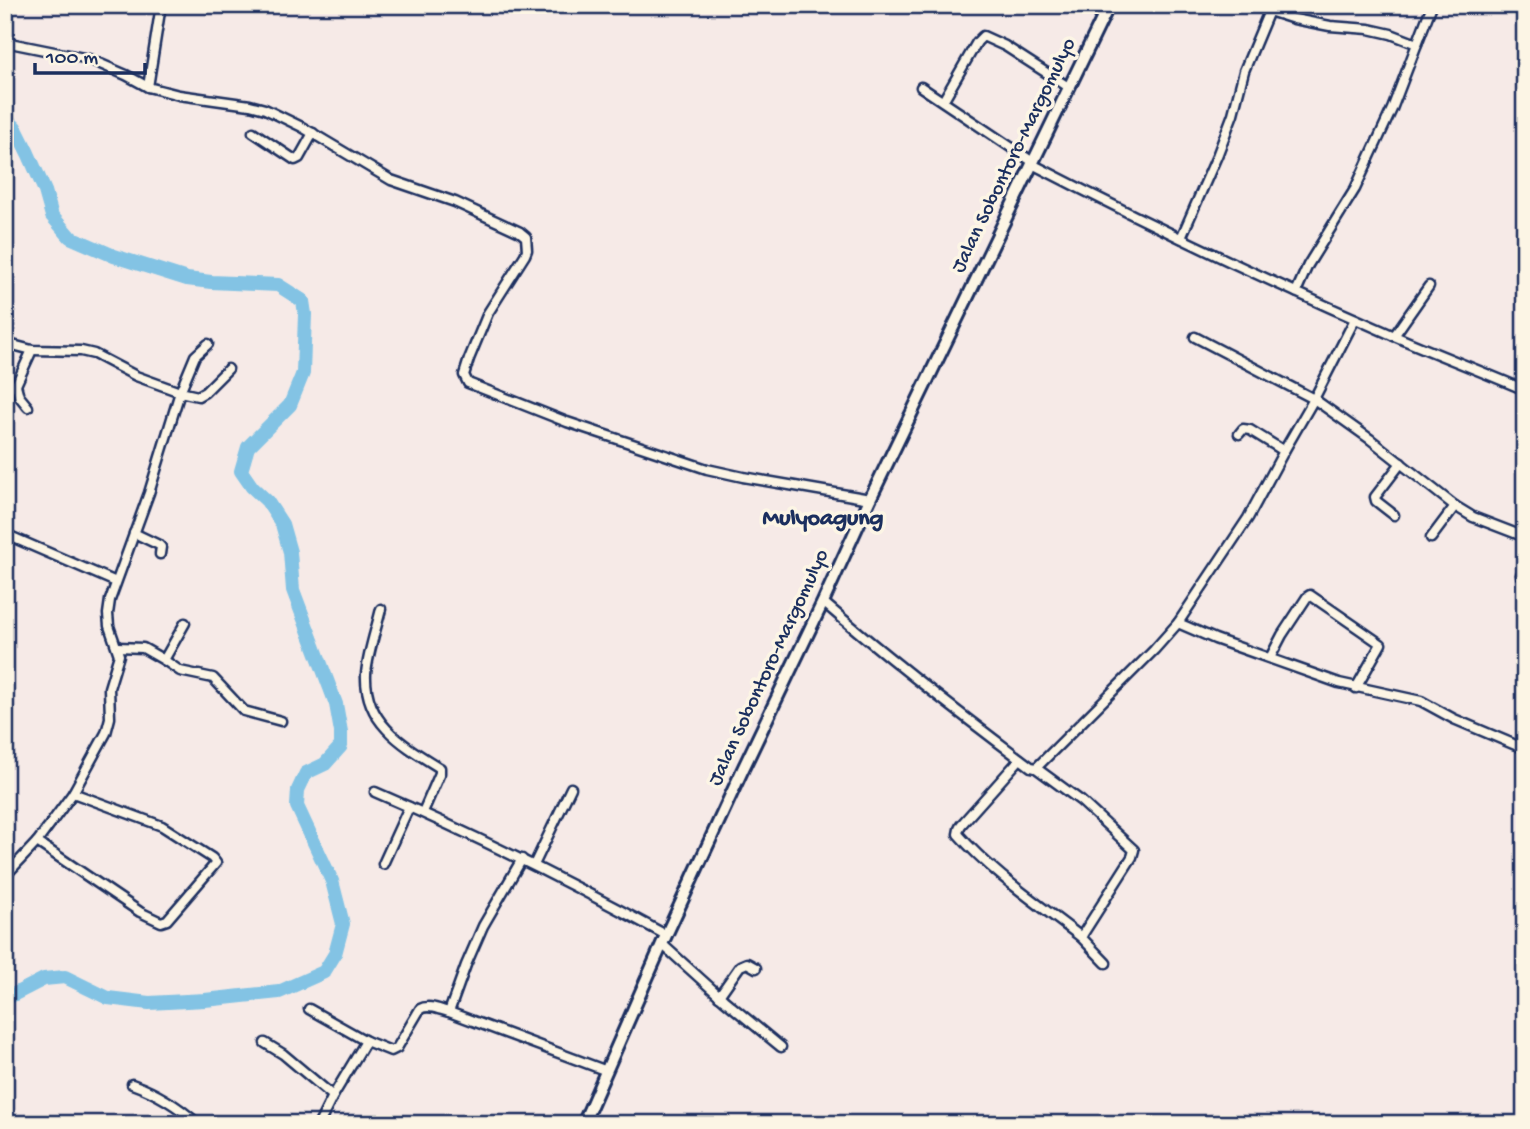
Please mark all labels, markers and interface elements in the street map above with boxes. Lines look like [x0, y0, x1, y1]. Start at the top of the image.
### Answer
scale bar [35, 32, 145, 76]
street label: Jalan Sobontoro-Margomulyo [947, 34, 1083, 277]
text: 100 m [45, 47, 98, 72]
district label: Mulyoagung [763, 505, 884, 534]
street label: Jalan Sobontoro-Margomulyo [704, 546, 836, 790]

